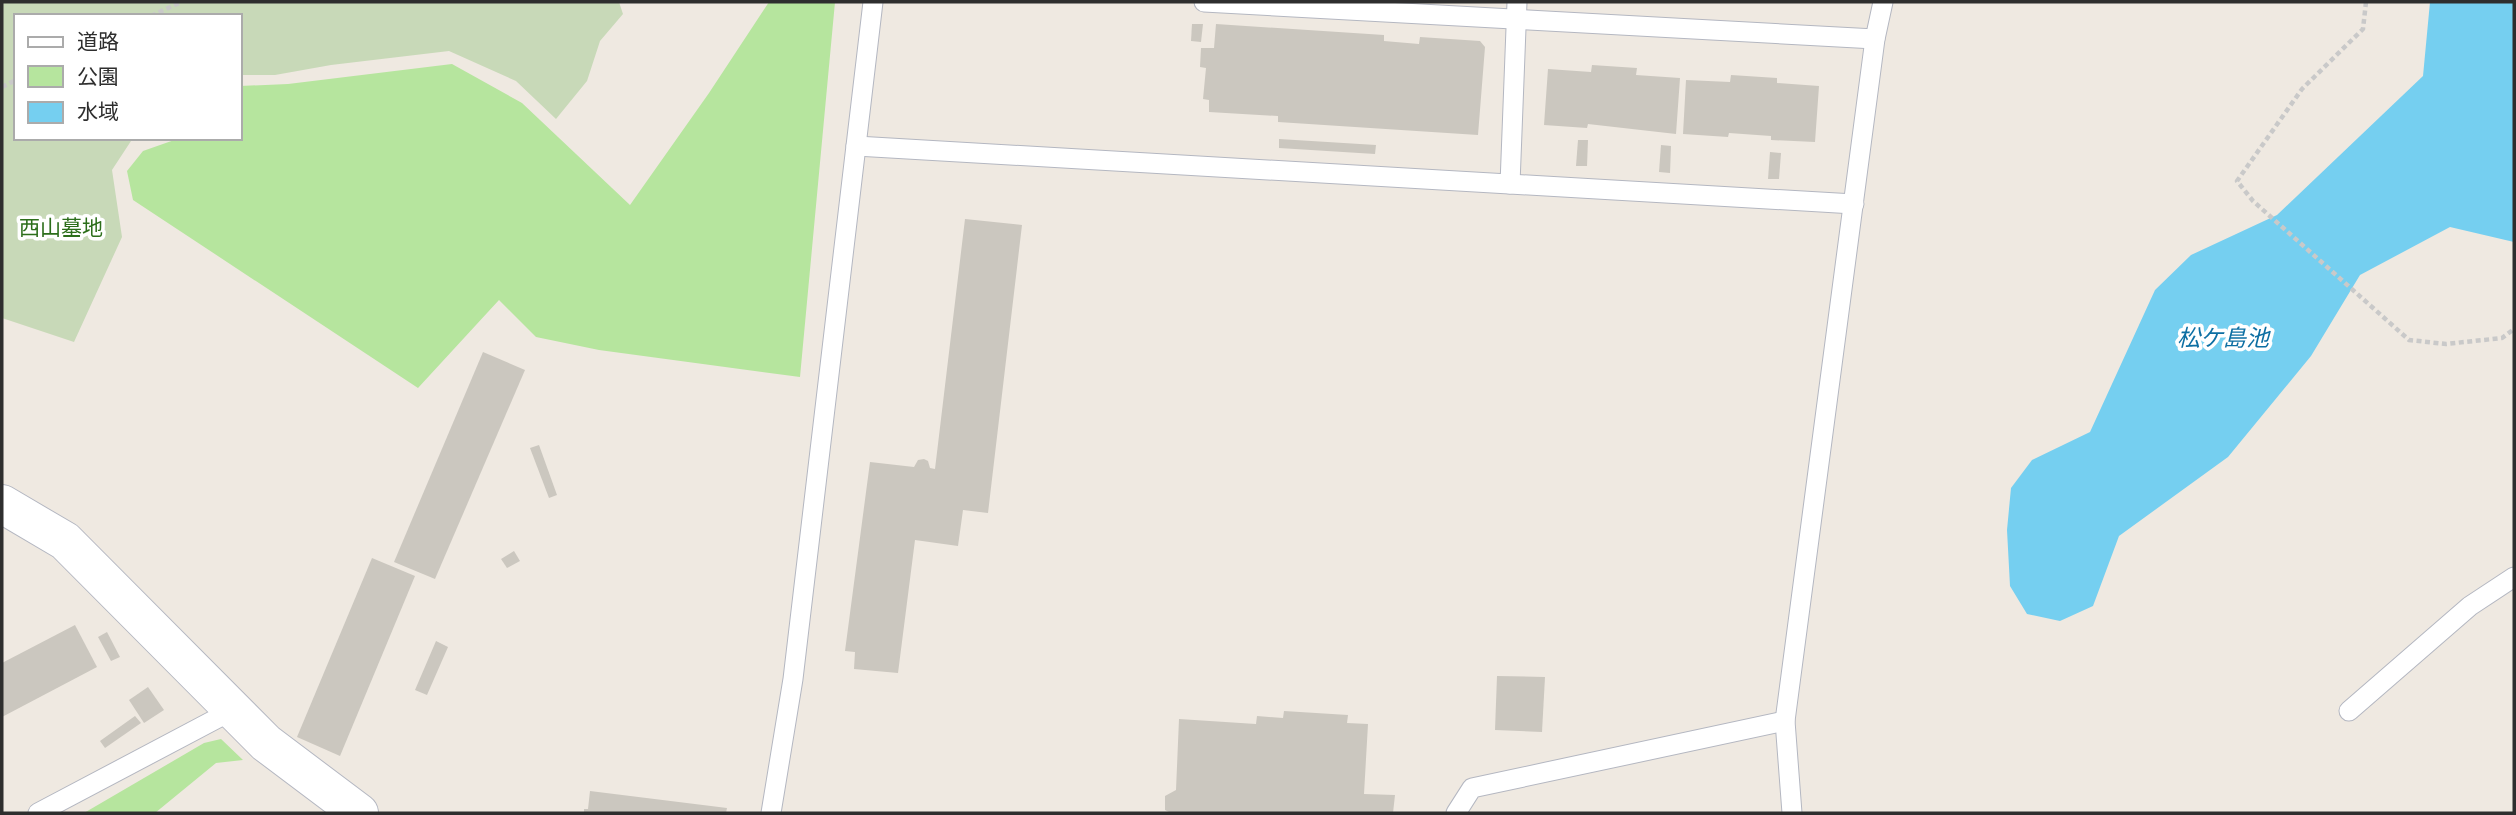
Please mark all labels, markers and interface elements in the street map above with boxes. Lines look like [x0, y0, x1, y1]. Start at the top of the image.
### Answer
legend [14, 14, 242, 140]
text: 道路 [77, 28, 119, 53]
text: 公園 [77, 63, 119, 88]
text: 水域 [77, 98, 119, 123]
park label: 西山墓地 [19, 214, 103, 239]
water label: 松ケ島池 [2177, 323, 2271, 351]

